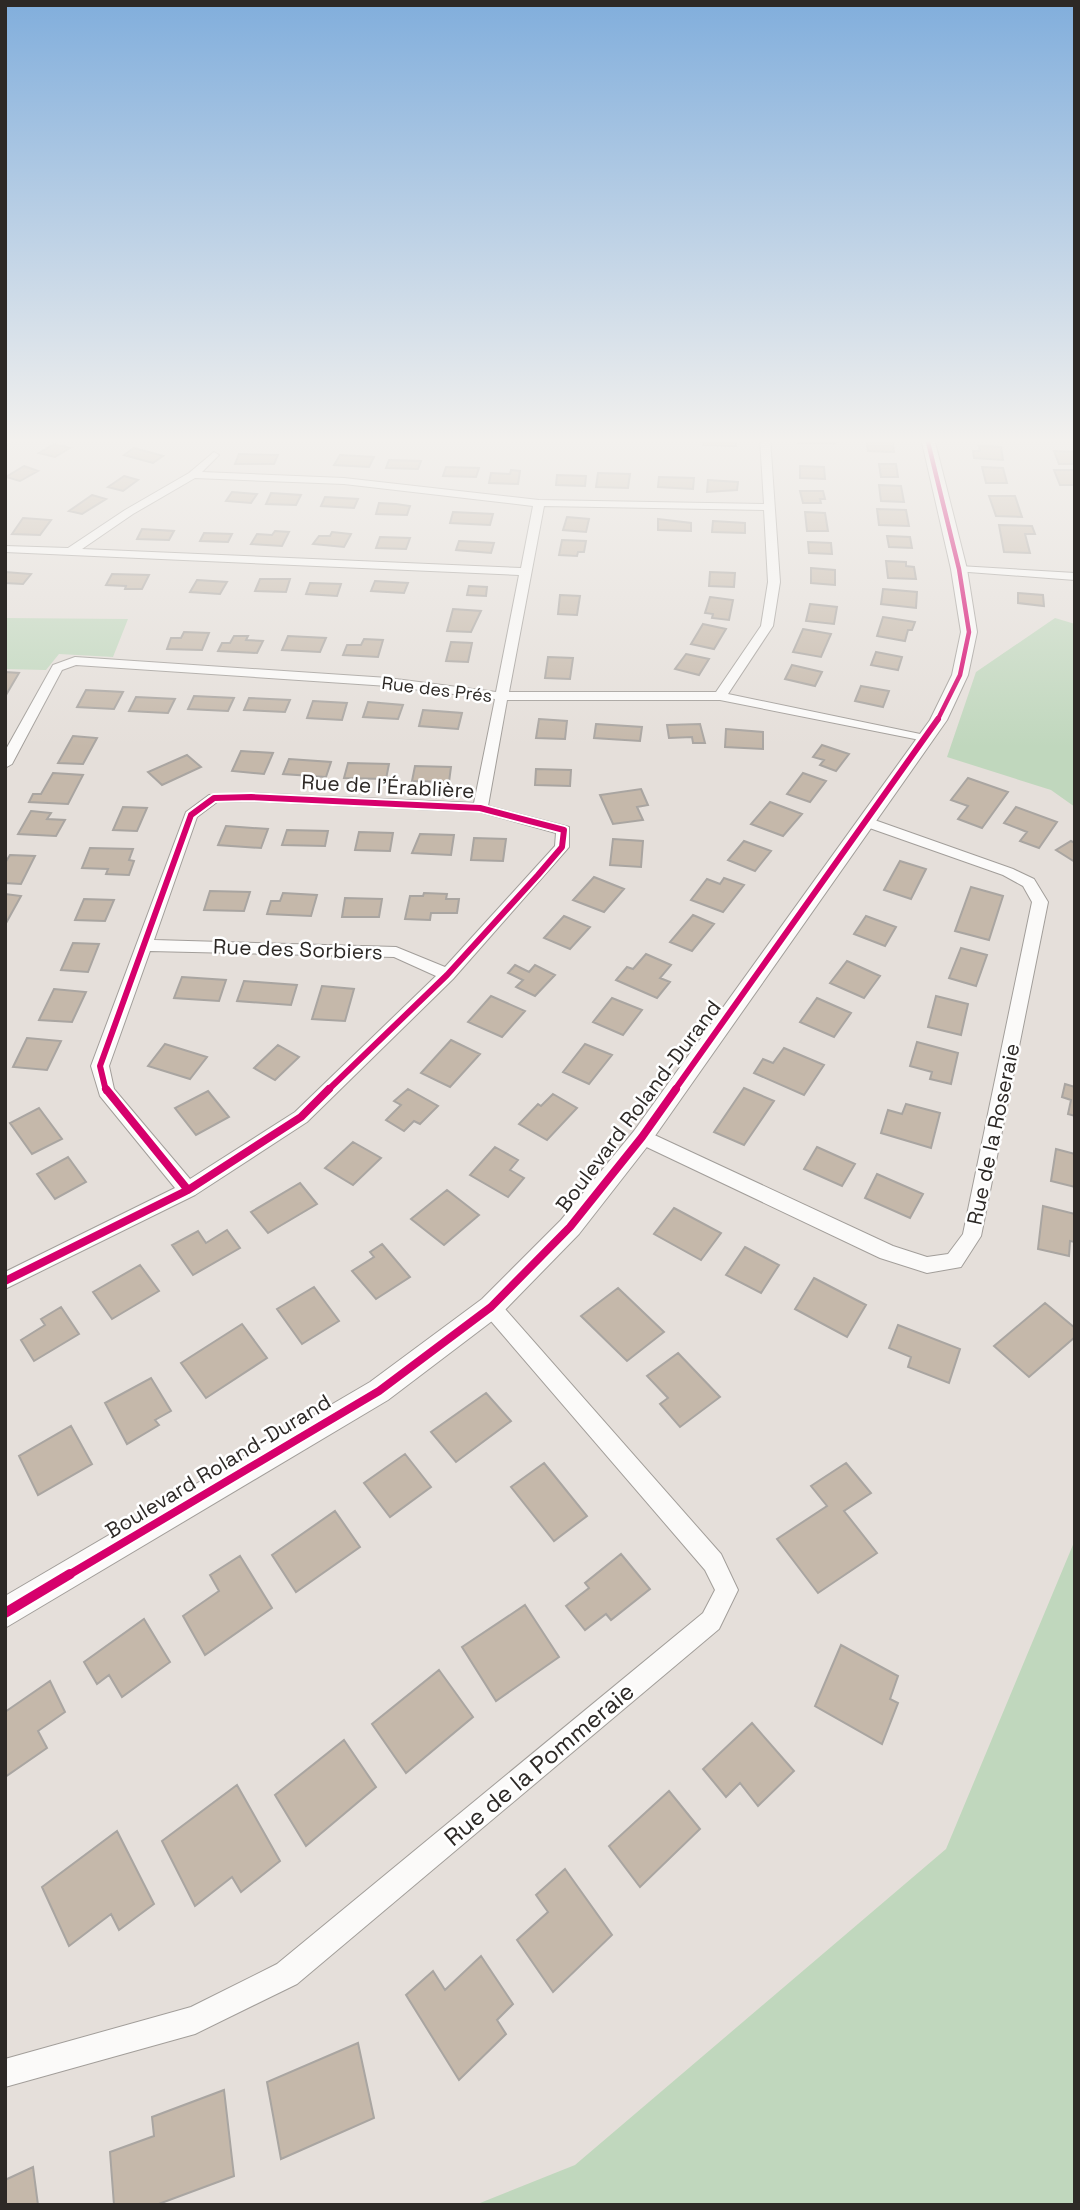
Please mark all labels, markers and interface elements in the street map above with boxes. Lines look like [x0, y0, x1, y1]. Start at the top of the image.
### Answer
street label: Rue des Prés [380, 671, 494, 707]
street label: Rue de l'Érablière [301, 768, 475, 804]
street label: Rue des Sorbiers [213, 933, 383, 965]
street label: Boulevard Roland-Durand [549, 995, 727, 1217]
street label: Rue de la Roseraie [961, 1041, 1025, 1227]
street label: Boulevard Roland-Durand [100, 1388, 336, 1544]
street label: Rue de la Pommeraie [438, 1675, 640, 1853]

